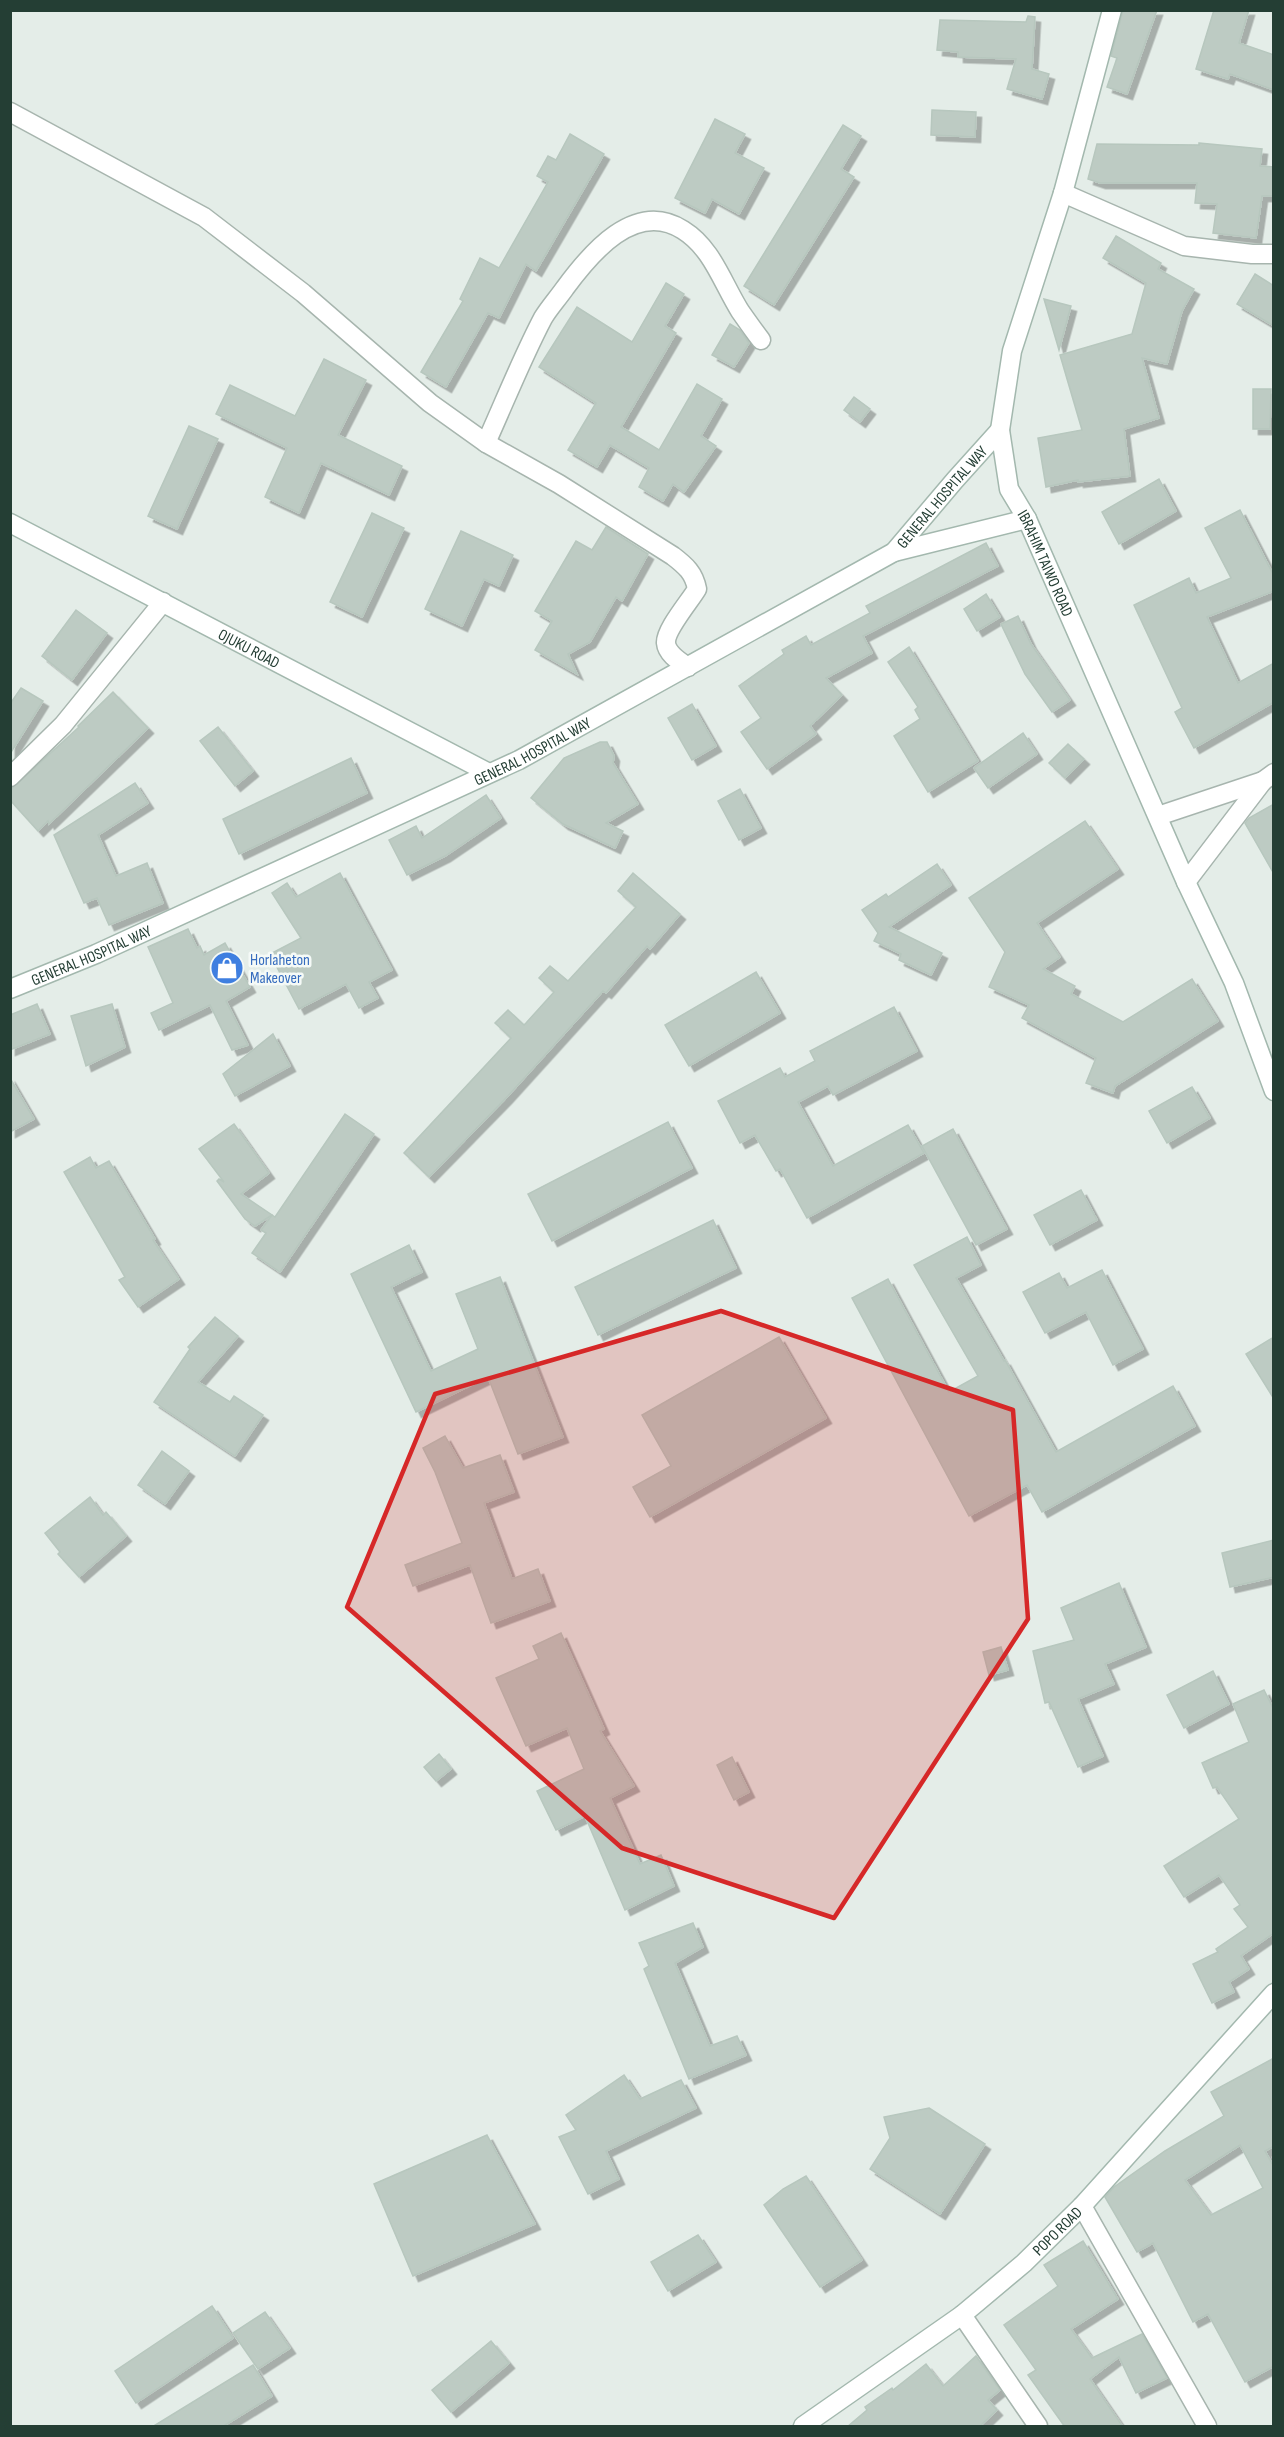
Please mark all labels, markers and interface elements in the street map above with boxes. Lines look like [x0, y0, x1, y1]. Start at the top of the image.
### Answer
street label: GENERAL HOSPITAL WAY [893, 442, 992, 553]
street label: IBRAHIM TAIWO ROAD [1013, 507, 1077, 620]
street label: OJUKU ROAD [215, 625, 283, 673]
street label: GENERAL HOSPITAL WAY [471, 714, 595, 790]
street label: GENERAL HOSPITAL WAY [29, 922, 155, 990]
shop icon: Horlaheton Makeover [209, 950, 245, 986]
place label: Horlaheton Makeover [250, 951, 310, 988]
street label: POPO ROAD [1029, 2203, 1087, 2260]

